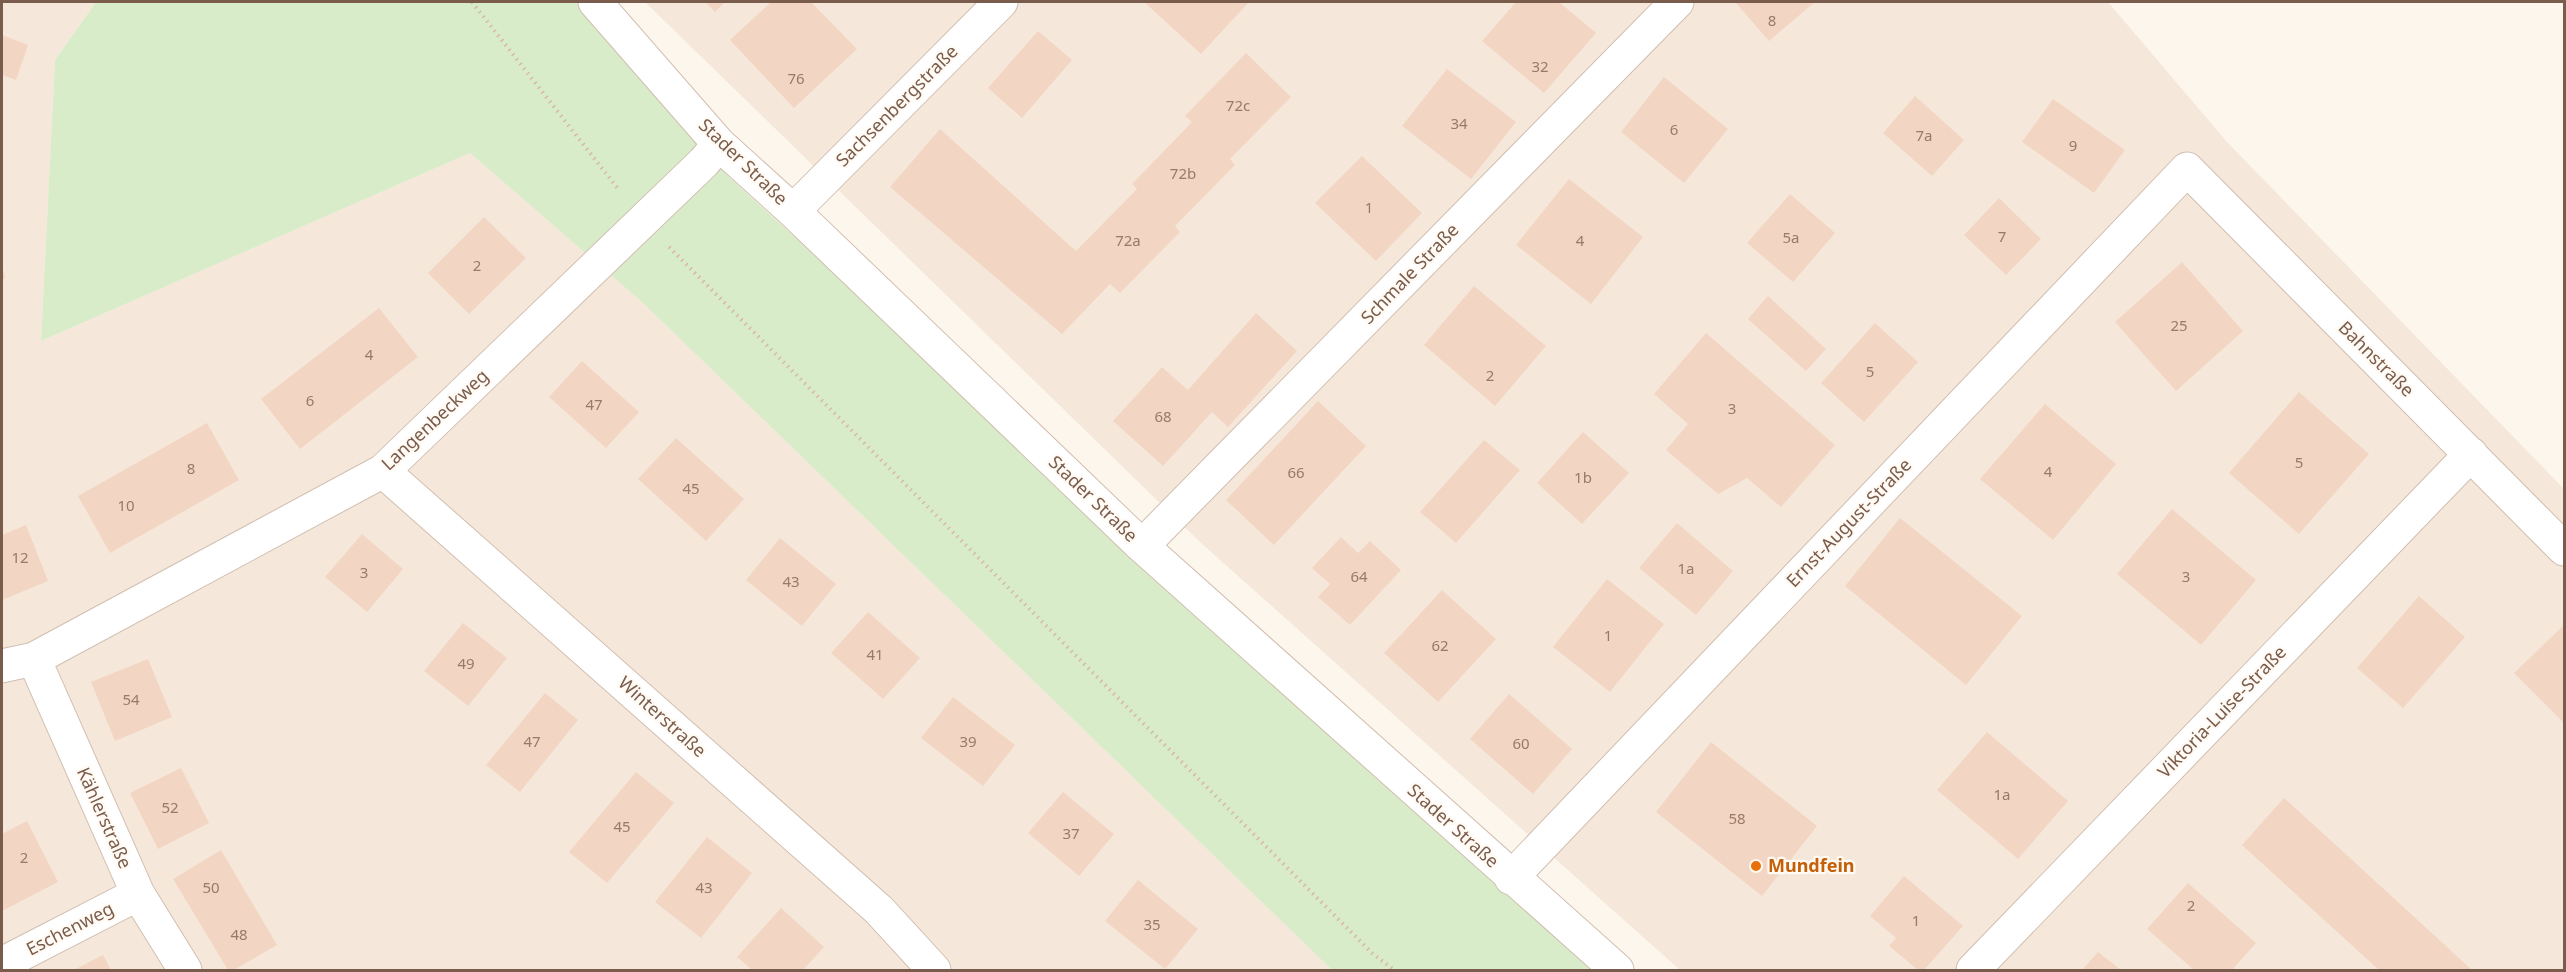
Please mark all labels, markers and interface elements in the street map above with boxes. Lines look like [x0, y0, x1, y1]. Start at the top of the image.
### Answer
house number: 8 [1768, 10, 1776, 30]
street label: Sachsenbergstraße [830, 39, 962, 171]
house number: 32 [1531, 56, 1549, 76]
house number: 76 [787, 68, 805, 88]
house number: 72c [1226, 95, 1250, 115]
street label: Stader Straße [694, 113, 793, 210]
house number: 34 [1450, 113, 1468, 133]
house number: 6 [1670, 119, 1678, 139]
house number: 7a [1916, 125, 1933, 145]
house number: 9 [2069, 135, 2077, 155]
house number: 72b [1170, 163, 1196, 183]
house number: 1 [1365, 197, 1373, 217]
street label: Schmale Straße [1355, 218, 1463, 329]
house number: 7 [1998, 226, 2006, 246]
house number: 5a [1783, 227, 1800, 247]
house number: 72a [1115, 230, 1141, 250]
house number: 4 [1576, 230, 1585, 250]
house number: 2 [473, 255, 481, 275]
house number: 25 [2170, 315, 2188, 335]
street label: Bahnstraße [2334, 315, 2420, 401]
house number: 4 [365, 344, 374, 364]
house number: 5 [1866, 361, 1874, 381]
street label: Langenbeckweg [376, 363, 493, 475]
house number: 2 [1486, 365, 1494, 385]
house number: 6 [306, 390, 314, 410]
house number: 47 [585, 394, 603, 414]
house number: 3 [1728, 398, 1736, 418]
house number: 68 [1154, 406, 1172, 426]
street label: Stader Straße [1044, 450, 1143, 547]
house number: 5 [2295, 452, 2303, 472]
street label: Ernst-August-Straße [1781, 453, 1916, 592]
house number: 8 [187, 458, 195, 478]
house number: 4 [2044, 461, 2053, 481]
house number: 66 [1287, 462, 1305, 482]
house number: 1b [1574, 467, 1592, 487]
house number: 45 [682, 478, 700, 498]
house number: 10 [117, 495, 135, 515]
house number: 12 [11, 547, 29, 567]
house number: 1a [1678, 558, 1695, 578]
house number: 3 [360, 562, 368, 582]
house number: 64 [1350, 566, 1368, 586]
house number: 3 [2182, 566, 2190, 586]
house number: 43 [782, 571, 800, 591]
house number: 1 [1604, 625, 1612, 645]
house number: 62 [1431, 635, 1449, 655]
street label: Viktoria-Luise-Straße [2152, 640, 2291, 783]
house number: 41 [866, 644, 884, 664]
house number: 49 [457, 653, 475, 673]
street label: Winterstraße [614, 670, 712, 762]
house number: 54 [122, 689, 140, 709]
house number: 47 [523, 731, 541, 751]
house number: 39 [959, 731, 977, 751]
house number: 60 [1512, 733, 1530, 753]
street label: Kählerstraße [72, 763, 138, 872]
street label: Stader Straße [1403, 778, 1504, 873]
house number: 1a [1994, 784, 2011, 804]
house number: 52 [161, 797, 179, 817]
house number: 58 [1728, 808, 1746, 828]
house number: 45 [613, 816, 631, 836]
house number: 37 [1062, 823, 1080, 843]
house number: 2 [20, 847, 28, 867]
place label: Mundfein [1768, 853, 1855, 877]
marker: Mundfein [1749, 859, 1763, 873]
house number: 50 [202, 877, 220, 897]
house number: 43 [695, 877, 713, 897]
house number: 2 [2187, 895, 2195, 915]
street label: Eschenweg [22, 896, 117, 960]
house number: 1 [1912, 910, 1920, 930]
house number: 35 [1143, 914, 1161, 934]
house number: 48 [230, 924, 248, 944]

